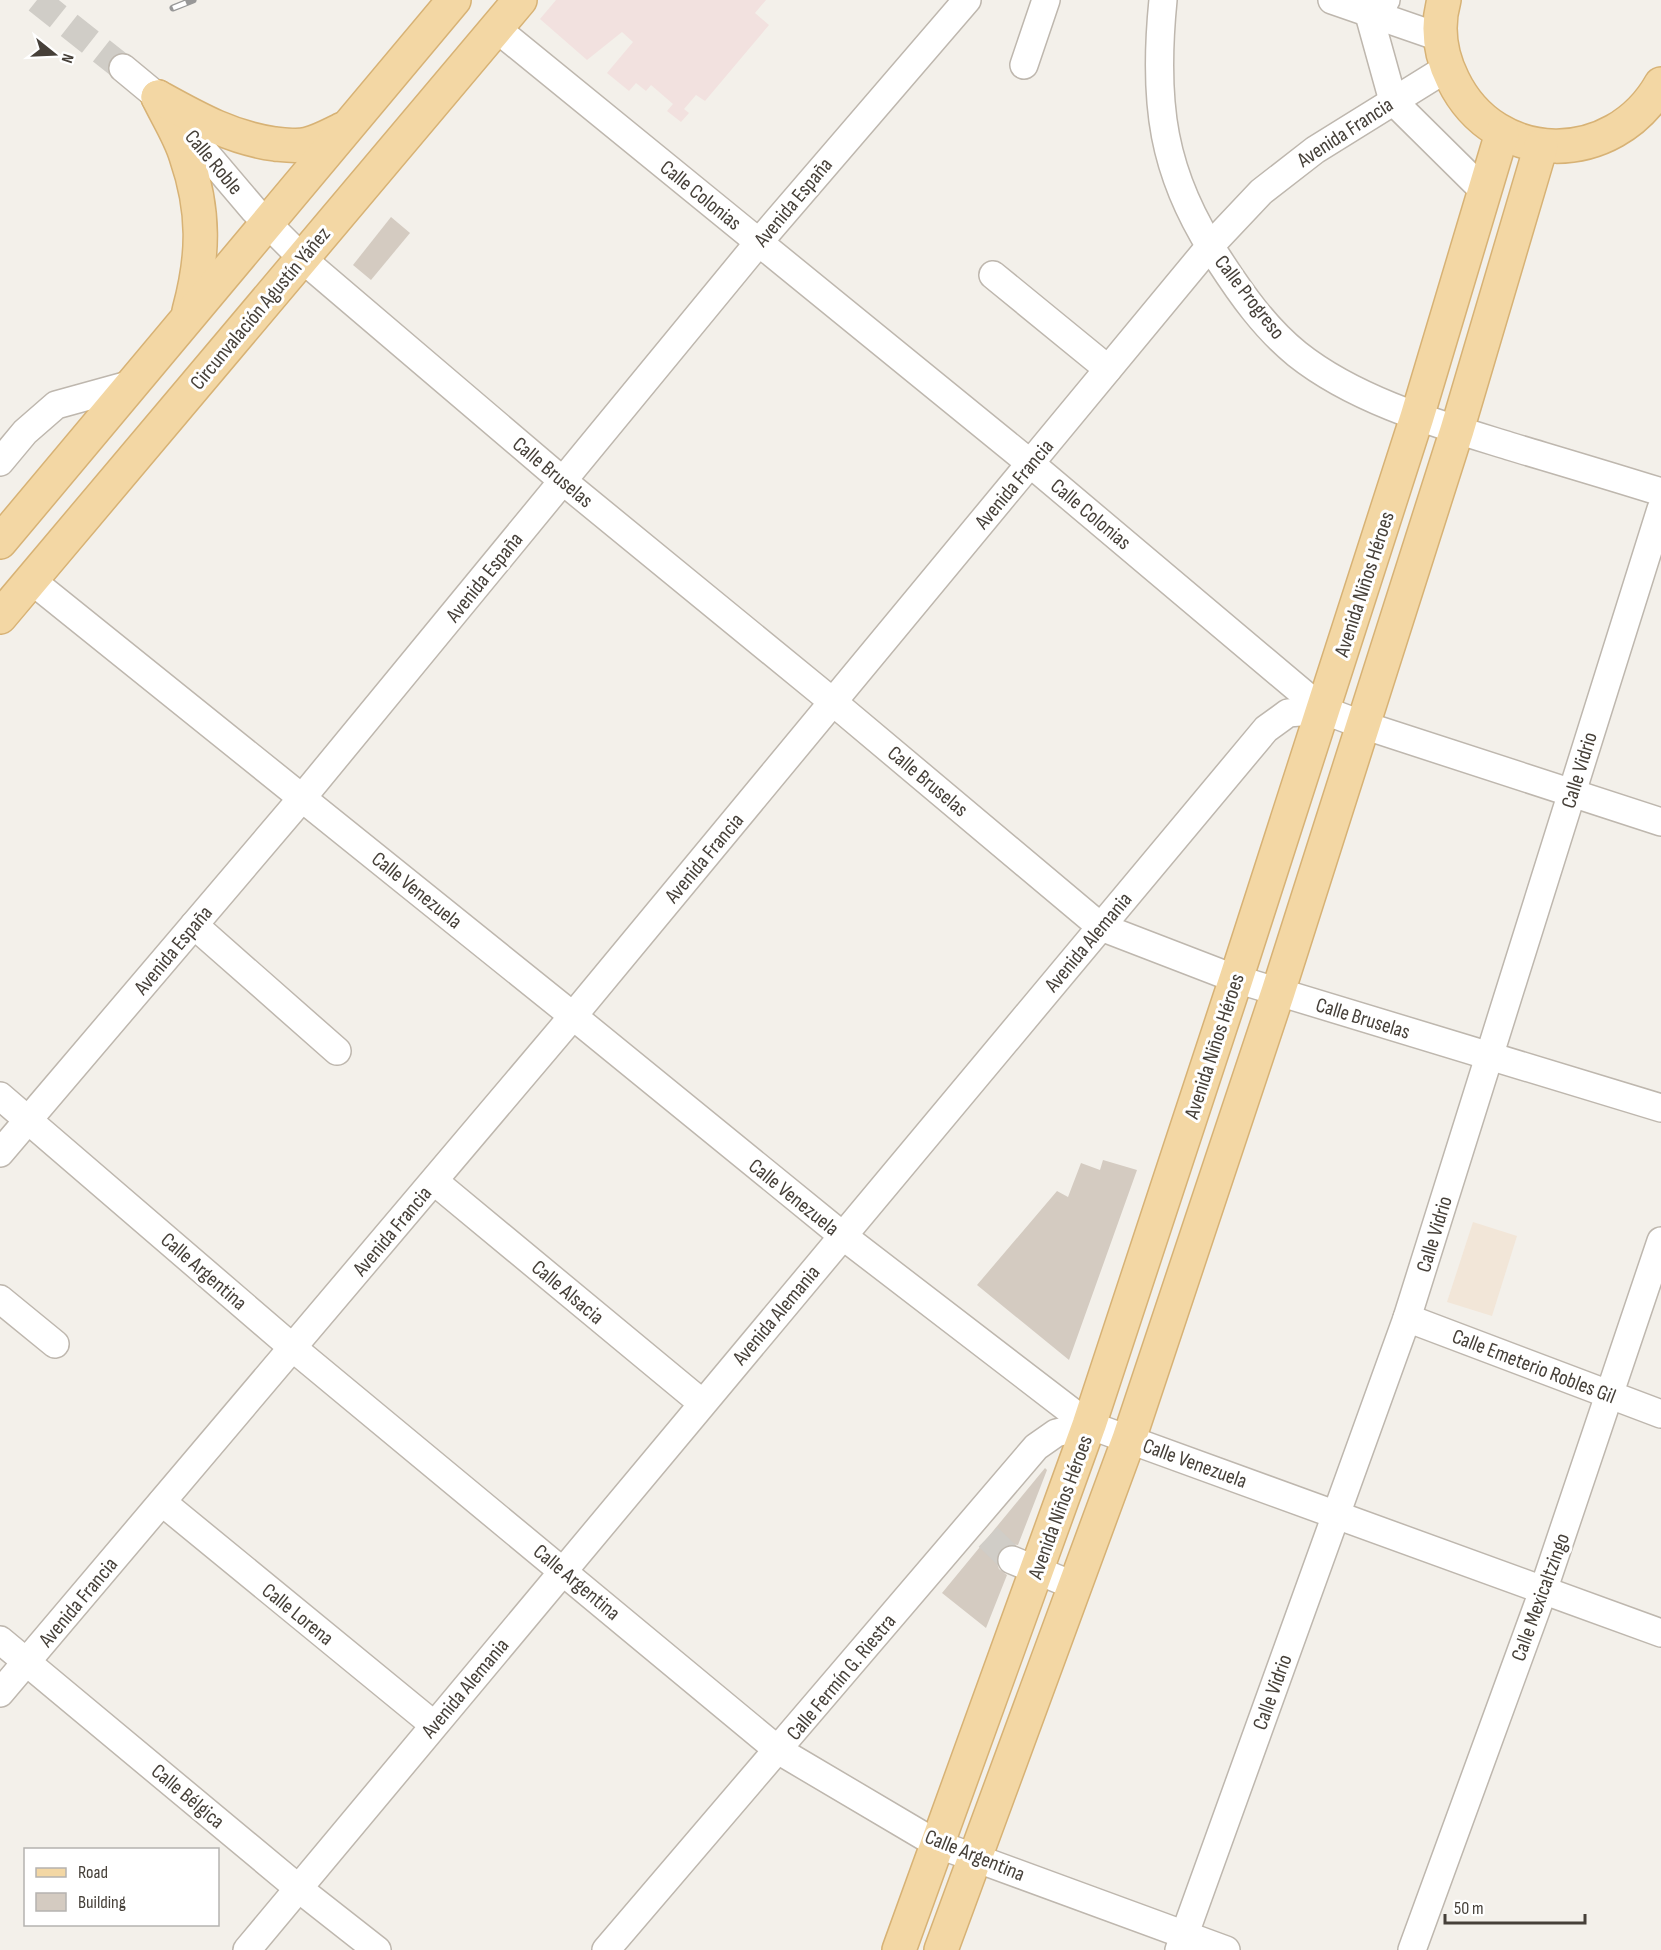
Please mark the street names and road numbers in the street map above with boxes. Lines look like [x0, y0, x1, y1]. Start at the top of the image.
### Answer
street label: Avenida Francia [1292, 92, 1398, 173]
street label: Calle Roble [179, 125, 248, 200]
street label: Avenida España [748, 153, 838, 253]
street label: Calle Colonias [655, 155, 746, 236]
street label: Circunvalación Agustín Yáñez [185, 222, 336, 395]
street label: Calle Progreso [1209, 250, 1290, 344]
street label: Calle Bruselas [507, 432, 598, 513]
street label: Avenida Francia [969, 434, 1059, 535]
street label: Calle Colonias [1045, 474, 1136, 555]
street label: Avenida Niños Héroes [1329, 509, 1400, 661]
street label: Avenida España [440, 527, 528, 628]
street label: Calle Vidrio [1556, 729, 1603, 811]
street label: Calle Bruselas [882, 741, 973, 822]
street label: Avenida Francia [659, 808, 749, 909]
street label: Calle Venezuela [366, 846, 467, 934]
street label: Avenida Alemania [1039, 887, 1137, 998]
street label: Avenida España [128, 901, 218, 1001]
street label: Avenida Niños Héroes [1179, 971, 1250, 1123]
street label: Calle Bruselas [1313, 992, 1413, 1045]
street label: Calle Venezuela [743, 1153, 844, 1241]
street label: Avenida Francia [347, 1181, 437, 1282]
street label: Calle Vidrio [1411, 1193, 1458, 1275]
street label: Calle Argentina [156, 1227, 252, 1315]
street label: Calle Alsacia [526, 1255, 609, 1330]
street label: Avenida Alemania [727, 1260, 825, 1371]
street label: Calle Emeterio Robles Gil [1449, 1324, 1619, 1409]
street label: Avenida Niños Héroes [1023, 1432, 1098, 1583]
street label: Calle Venezuela [1139, 1433, 1250, 1494]
street label: Calle Mexicaltzingo [1506, 1530, 1575, 1664]
street label: Calle Argentina [528, 1539, 625, 1626]
street label: Avenida Francia [33, 1552, 123, 1653]
street label: Calle Lorena [257, 1578, 339, 1651]
street label: Calle Fermín G. Riestra [781, 1609, 901, 1745]
street label: Avenida Alemania [416, 1633, 514, 1744]
street label: Calle Vidrio [1247, 1651, 1298, 1733]
street label: Calle Bélgica [146, 1759, 229, 1834]
street label: Calle Argentina [921, 1824, 1028, 1887]

